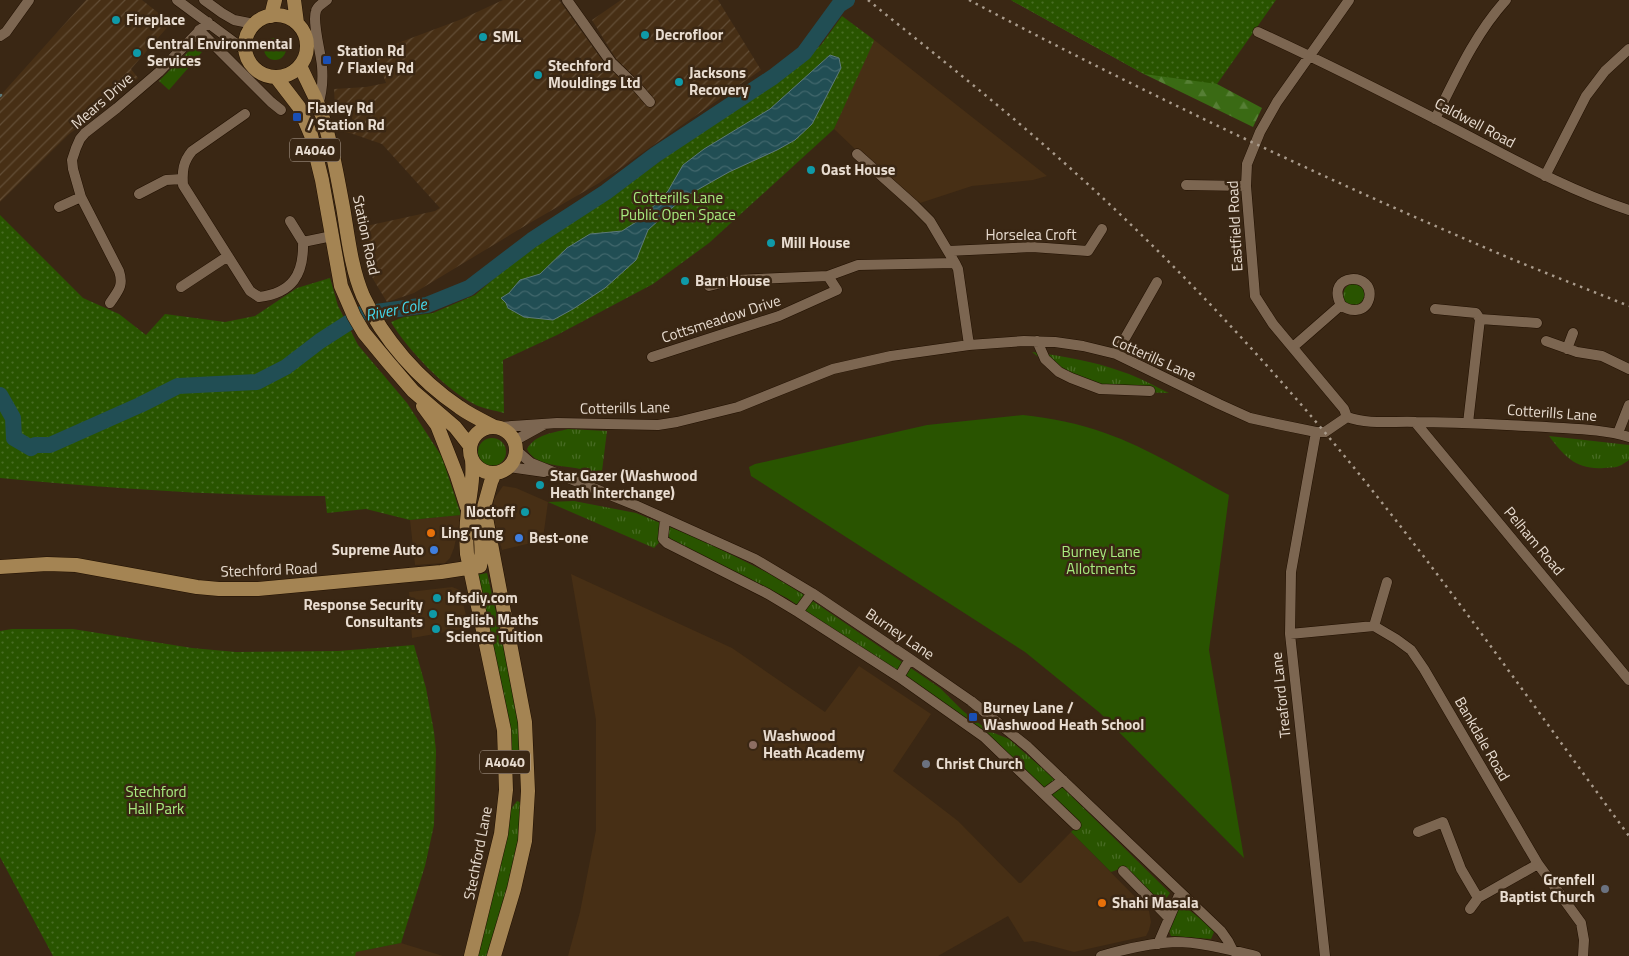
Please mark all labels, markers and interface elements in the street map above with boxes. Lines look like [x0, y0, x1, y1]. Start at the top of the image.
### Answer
place label: Fireplace [126, 8, 186, 31]
marker: Fireplace [110, 14, 122, 26]
place label: Decrofloor [655, 23, 724, 46]
place label: SML [493, 25, 521, 48]
marker: Decrofloor [639, 29, 651, 41]
marker: SML [477, 31, 489, 43]
place label: Central Environmental Services [147, 32, 292, 72]
place label: Station Rd / Flaxley Rd [337, 39, 414, 79]
marker: Central Environmental Services [131, 47, 143, 59]
marker: Station Rd / Flaxley Rd [321, 54, 333, 66]
place label: Stechford Mouldings Ltd [548, 54, 641, 94]
place label: Jacksons Recovery [689, 61, 749, 101]
street label: Mears Drive [65, 67, 138, 134]
marker: Stechford Mouldings Ltd [532, 69, 544, 81]
marker: Jacksons Recovery [673, 76, 685, 88]
street label: Caldwell Road [1431, 92, 1520, 154]
place label: Flaxley Rd / Station Rd [307, 96, 385, 136]
marker: Flaxley Rd / Station Rd [291, 111, 303, 123]
road number: A4040 [290, 138, 340, 162]
place label: Oast House [821, 158, 896, 181]
marker: Oast House [805, 164, 817, 176]
street label: Eastfield Road [1221, 180, 1248, 272]
park label: Cotterills Lane Public Open Space [620, 186, 736, 226]
street label: Station Road [347, 193, 386, 277]
street label: Horselea Croft [986, 223, 1077, 246]
place label: Mill House [781, 231, 851, 254]
marker: Mill House [765, 237, 777, 249]
place label: Barn House [695, 269, 770, 292]
marker: Barn House [679, 275, 691, 287]
street label: Cottsmeadow Drive [658, 288, 784, 349]
water label: River Cole [363, 291, 430, 327]
street label: Cotterills Lane [1108, 329, 1200, 386]
street label: Cotterills Lane [580, 395, 670, 420]
street label: Cotterills Lane [1506, 398, 1598, 427]
place label: Star Gazer (Washwood Heath Interchange) [550, 464, 697, 504]
marker: Star Gazer (Washwood Heath Interchange) [534, 479, 546, 491]
place label: Noctoff [466, 500, 516, 523]
street label: Pelham Road [1499, 501, 1570, 580]
marker: Noctoff [519, 506, 531, 518]
place label: Ling Tung [441, 521, 503, 544]
place label: Best-one [529, 526, 589, 549]
marker: Ling Tung [425, 527, 437, 539]
marker: Best-one [513, 532, 525, 544]
place label: Supreme Auto [332, 538, 424, 561]
park label: Burney Lane Allotments [1062, 540, 1140, 580]
marker: Supreme Auto [428, 544, 440, 556]
street label: Stechford Road [220, 556, 318, 583]
place label: bfsdiy.com [447, 586, 518, 609]
marker: bfsdiy.com [431, 592, 443, 604]
place label: Response Security Consultants [303, 593, 423, 633]
street label: Burney Lane [861, 602, 939, 665]
marker: Response Security Consultants [427, 608, 439, 620]
place label: English Maths Science Tuition [446, 608, 543, 648]
marker: English Maths Science Tuition [430, 623, 442, 635]
street label: Treaford Lane [1265, 651, 1296, 739]
street label: Bankdale Road [1449, 692, 1516, 785]
place label: Burney Lane / Washwood Heath School [983, 696, 1144, 736]
marker: Burney Lane / Washwood Heath School [967, 711, 979, 723]
place label: Washwood Heath Academy [763, 724, 865, 764]
marker: Washwood Heath Academy [747, 739, 759, 751]
road number: A4040 [480, 750, 530, 774]
place label: Christ Church [936, 752, 1023, 775]
marker: Christ Church [920, 758, 932, 770]
park label: Stechford Hall Park [125, 780, 187, 820]
street label: Stechford Lane [457, 804, 498, 902]
place label: Grenfell Baptist Church [1500, 868, 1595, 908]
marker: Grenfell Baptist Church [1599, 883, 1611, 895]
place label: Shahi Masala [1112, 891, 1199, 914]
marker: Shahi Masala [1096, 897, 1108, 909]

